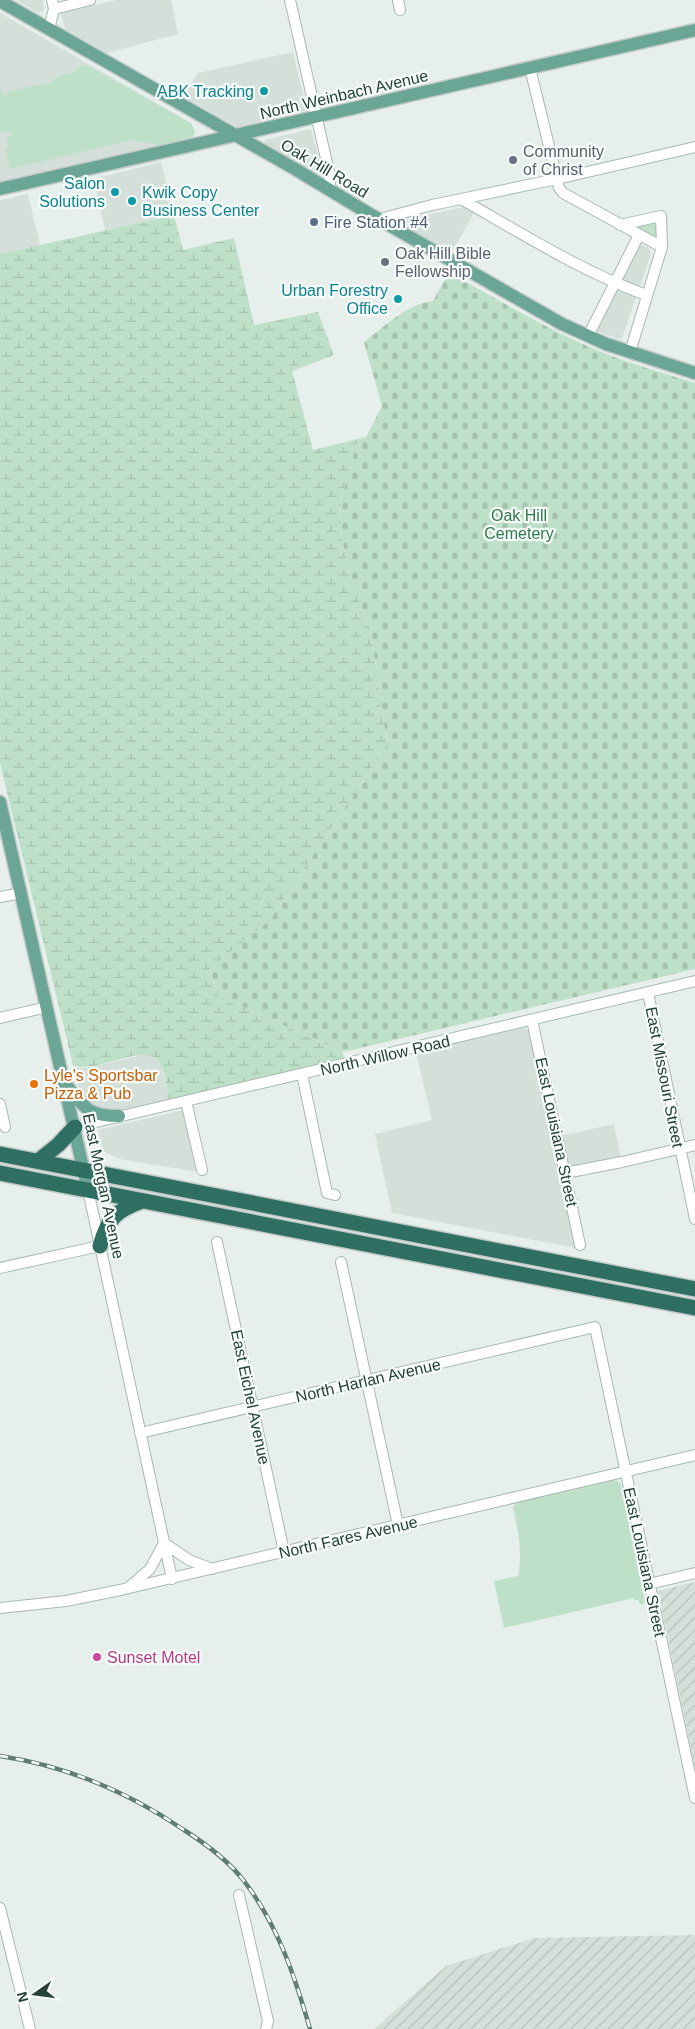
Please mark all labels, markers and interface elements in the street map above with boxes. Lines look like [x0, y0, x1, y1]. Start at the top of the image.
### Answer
street label: North Weinbach Avenue [258, 67, 430, 122]
place label: ABK Tracking [157, 83, 254, 100]
marker: ABK Tracking [258, 85, 270, 97]
street label: Oak Hill Road [278, 136, 371, 201]
place label: Community of Christ [523, 143, 604, 178]
marker: Community of Christ [507, 154, 519, 166]
place label: Salon Solutions [39, 175, 105, 210]
place label: Kwik Copy Business Center [142, 184, 260, 219]
marker: Salon Solutions [109, 186, 121, 198]
marker: Kwik Copy Business Center [126, 195, 138, 207]
place label: Fire Station #4 [324, 214, 428, 231]
marker: Fire Station #4 [308, 216, 320, 228]
place label: Oak Hill Bible Fellowship [395, 245, 491, 280]
marker: Oak Hill Bible Fellowship [379, 256, 391, 268]
place label: Urban Forestry Office [281, 282, 388, 317]
marker: Urban Forestry Office [392, 293, 404, 305]
park label: Oak Hill Cemetery [484, 507, 554, 542]
street label: East Missouri Street [643, 1005, 687, 1150]
street label: North Willow Road [319, 1032, 452, 1079]
street label: East Louisiana Street [532, 1056, 581, 1209]
place label: Lyle's Sportsbar Pizza & Pub [44, 1067, 158, 1102]
marker: Lyle's Sportsbar Pizza & Pub [28, 1078, 40, 1090]
street label: East Morgan Avenue [80, 1112, 127, 1260]
street label: East Eichel Avenue [228, 1328, 273, 1466]
street label: North Harlan Avenue [294, 1356, 442, 1405]
street label: East Louisiana Street [620, 1486, 669, 1639]
street label: North Fares Avenue [277, 1513, 419, 1562]
place label: Sunset Motel [107, 1649, 200, 1666]
marker: Sunset Motel [91, 1651, 103, 1663]
north arrow [10, 1969, 60, 2019]
text: N [13, 1990, 31, 2004]

